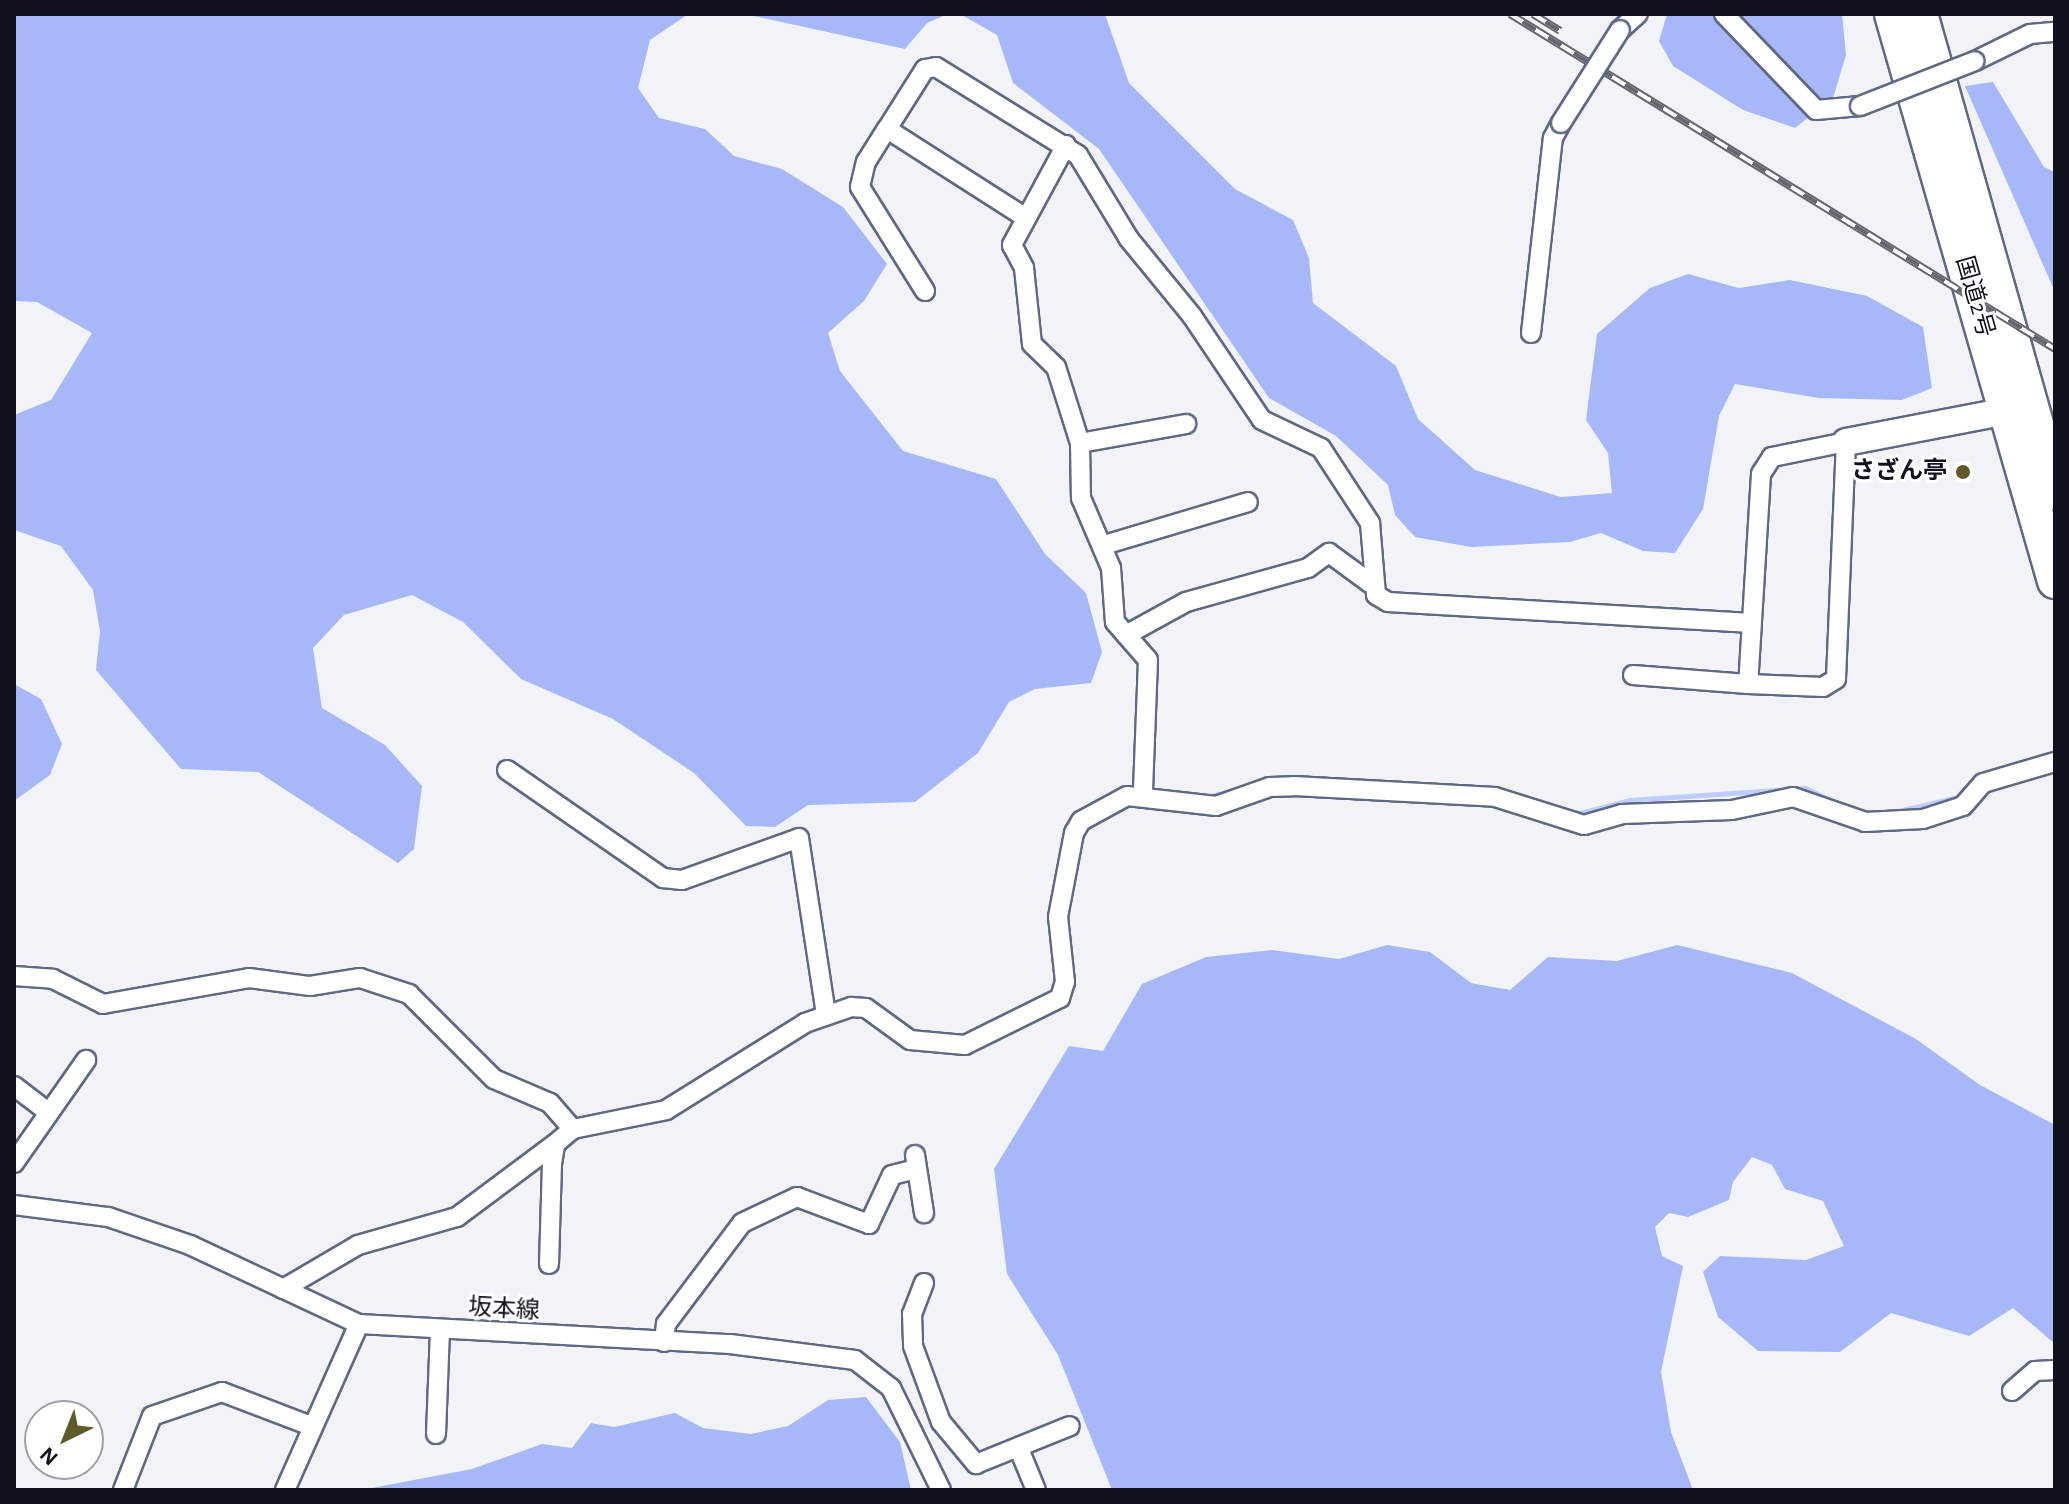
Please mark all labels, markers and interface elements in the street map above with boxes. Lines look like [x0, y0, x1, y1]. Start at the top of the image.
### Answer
street label: 国道2号 [1949, 253, 1999, 341]
place label: さざん亭 [1851, 458, 1947, 486]
marker: さざん亭 [1954, 463, 1972, 481]
street label: 坂本線 [467, 1294, 541, 1326]
north arrow [24, 1400, 104, 1480]
text: N [36, 1443, 62, 1469]

